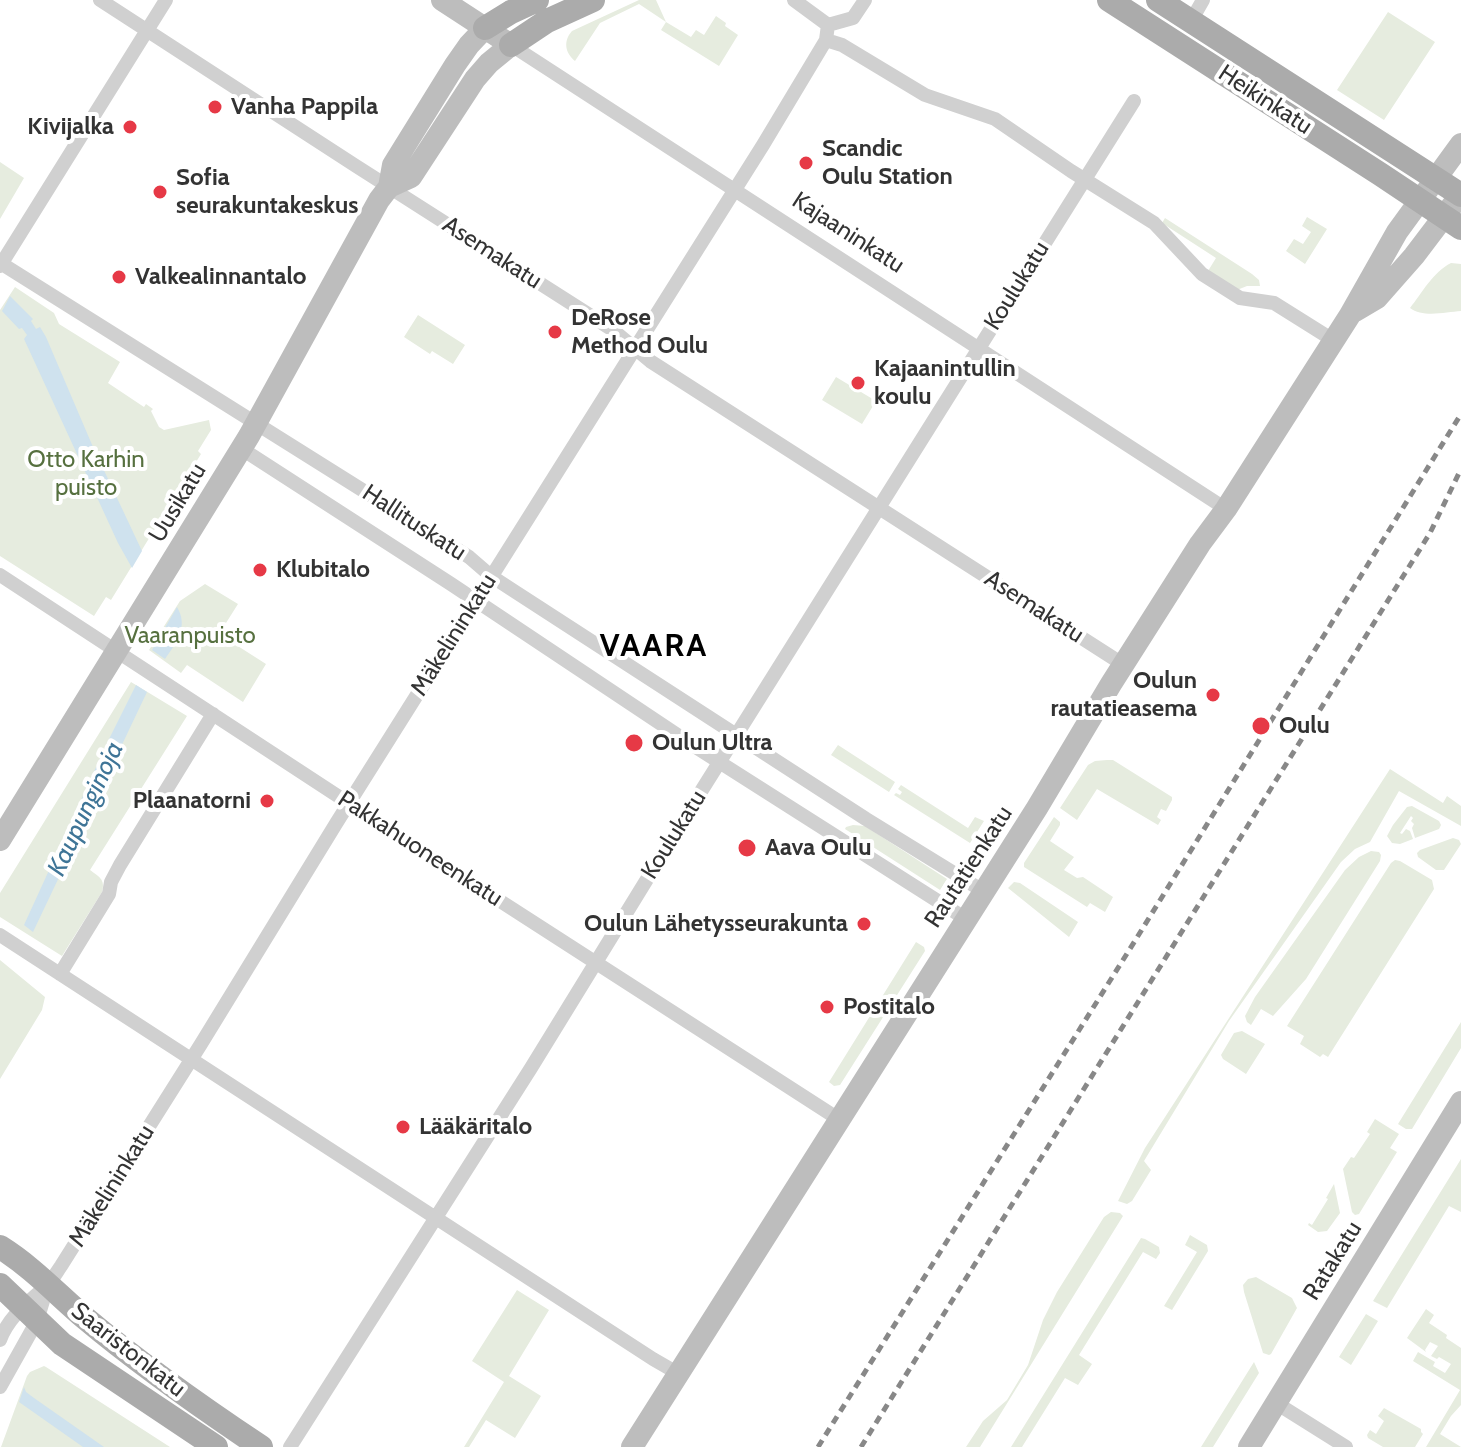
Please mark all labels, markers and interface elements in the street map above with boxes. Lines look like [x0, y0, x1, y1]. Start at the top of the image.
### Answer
street label: Heikinkatu [1213, 59, 1317, 141]
place label: Vanha Pappila [231, 93, 378, 121]
marker: Vanha Pappila [206, 98, 224, 116]
place label: Kivijalka [27, 113, 114, 141]
marker: Kivijalka [121, 118, 139, 136]
place label: Scandic Oulu Station [822, 135, 953, 191]
marker: Scandic Oulu Station [797, 154, 815, 172]
place label: Sofia seurakuntakeskus [176, 164, 358, 220]
marker: Sofia seurakuntakeskus [151, 183, 169, 201]
street label: Kajaaninkatu [787, 186, 909, 280]
street label: Asemakatu [437, 210, 547, 296]
street label: Koulukatu [978, 236, 1056, 336]
place label: Valkealinnantalo [135, 263, 306, 291]
marker: Valkealinnantalo [110, 268, 128, 286]
place label: DeRose Method Oulu [571, 304, 708, 360]
marker: DeRose Method Oulu [546, 323, 564, 341]
place label: Kajaanintullin koulu [874, 355, 1016, 411]
marker: Kajaanintullin koulu [849, 374, 867, 392]
park label: Otto Karhin puisto [27, 446, 145, 502]
street label: Uusikatu [143, 458, 213, 548]
street label: Hallituskatu [357, 479, 471, 567]
place label: Klubitalo [276, 556, 370, 584]
marker: Klubitalo [251, 561, 269, 579]
street label: Asemakatu [979, 564, 1089, 650]
street label: Mäkelininkatu [405, 569, 503, 701]
park label: Vaaranpuisto [124, 622, 256, 650]
district label: VAARA [600, 628, 708, 666]
place label: Oulun rautatieasema [1050, 667, 1197, 723]
marker: Oulun rautatieasema [1204, 686, 1222, 704]
place label: Oulu [1279, 712, 1330, 740]
marker: Oulu [1250, 715, 1272, 737]
place label: Oulun Ultra [652, 729, 773, 757]
marker: Oulun Ultra [623, 732, 645, 754]
water label: Kaupunginoja [41, 737, 131, 881]
street label: Pakkahuoneenkatu [332, 785, 508, 913]
street label: Koulukatu [635, 785, 713, 885]
place label: Plaanatorni [133, 787, 251, 815]
marker: Plaanatorni [258, 792, 276, 810]
street label: Rautatienkatu [919, 801, 1019, 933]
place label: Aava Oulu [765, 834, 871, 862]
marker: Aava Oulu [736, 837, 758, 859]
place label: Oulun Lähetysseurakunta [584, 910, 848, 938]
marker: Oulun Lähetysseurakunta [855, 915, 873, 933]
place label: Postitalo [843, 993, 935, 1021]
marker: Postitalo [818, 998, 836, 1016]
place label: Lääkäritalo [419, 1113, 532, 1141]
marker: Lääkäritalo [394, 1118, 412, 1136]
street label: Mäkelininkatu [63, 1120, 161, 1252]
street label: Ratakatu [1298, 1216, 1368, 1306]
street label: Saaristonkatu [65, 1297, 191, 1403]

